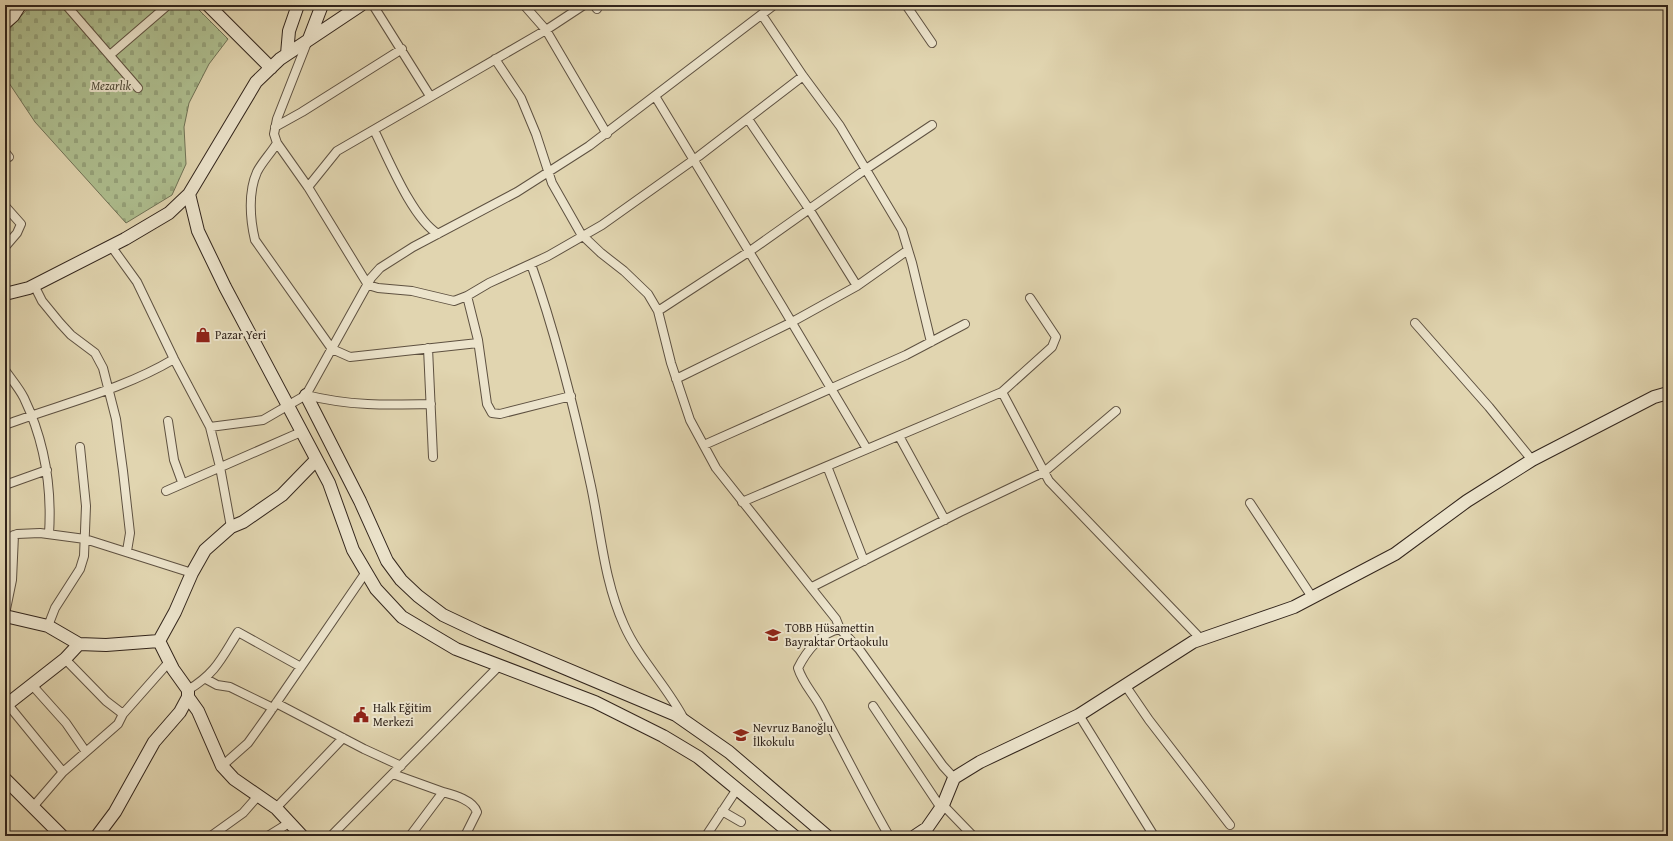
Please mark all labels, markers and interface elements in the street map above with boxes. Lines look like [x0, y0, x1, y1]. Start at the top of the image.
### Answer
park label: Mezarlık [91, 77, 131, 94]
shop icon: Pazar Yeri [194, 326, 212, 344]
place label: Pazar Yeri [215, 326, 267, 343]
place label: TOBB Hüsamettin Bayraktar Ortaokulu [785, 619, 889, 650]
school or university icon: TOBB Hüsamettin Bayraktar Ortaokulu [764, 626, 782, 644]
place label: Halk Eğitim Merkezi [373, 699, 432, 730]
public building icon: Halk Eğitim Merkezi [352, 706, 370, 724]
place label: Nevruz Banoğlu İlkokulu [753, 719, 833, 750]
school or university icon: Nevruz Banoğlu İlkokulu [732, 726, 750, 744]

